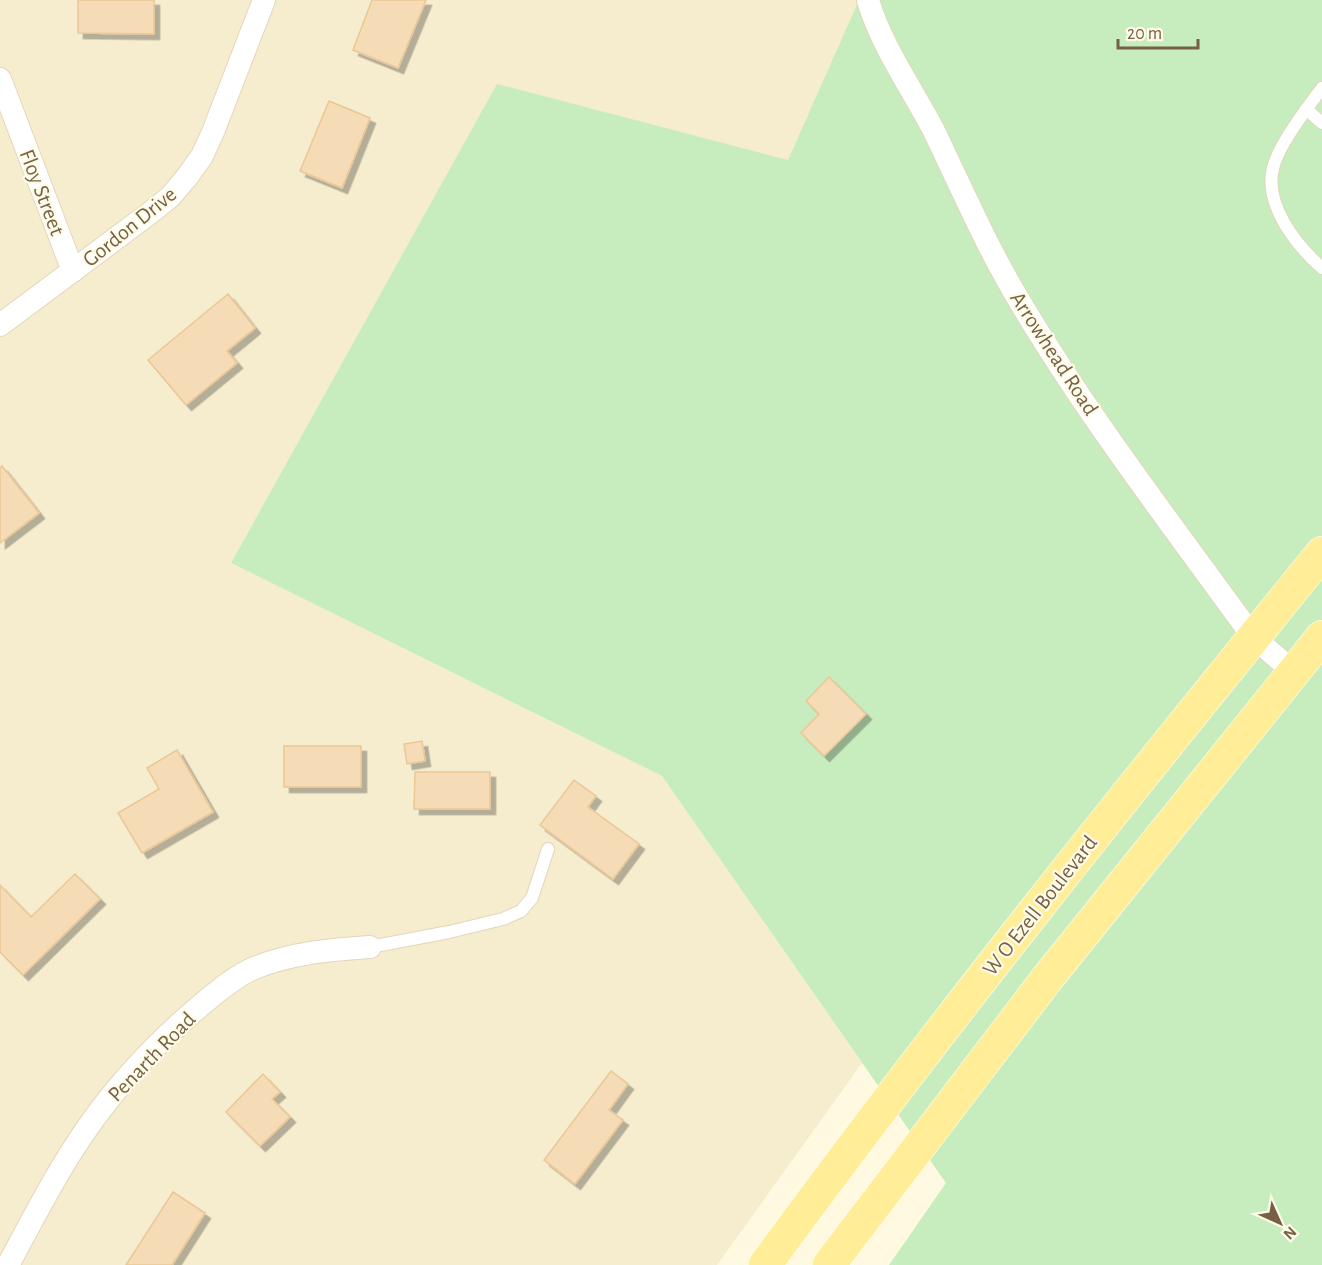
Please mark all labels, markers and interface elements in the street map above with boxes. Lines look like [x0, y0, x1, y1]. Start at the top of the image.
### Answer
scale bar [1118, 12, 1198, 50]
text: 20 m [1127, 25, 1162, 43]
street label: Floy Street [16, 146, 69, 238]
street label: Gordon Drive [79, 183, 181, 271]
street label: Arrowhead Road [1006, 288, 1102, 419]
street label: W O Ezell Boulevard [978, 831, 1101, 980]
street label: Penarth Road [104, 1008, 200, 1106]
north arrow [1250, 1193, 1310, 1253]
text: N [1280, 1223, 1299, 1242]

